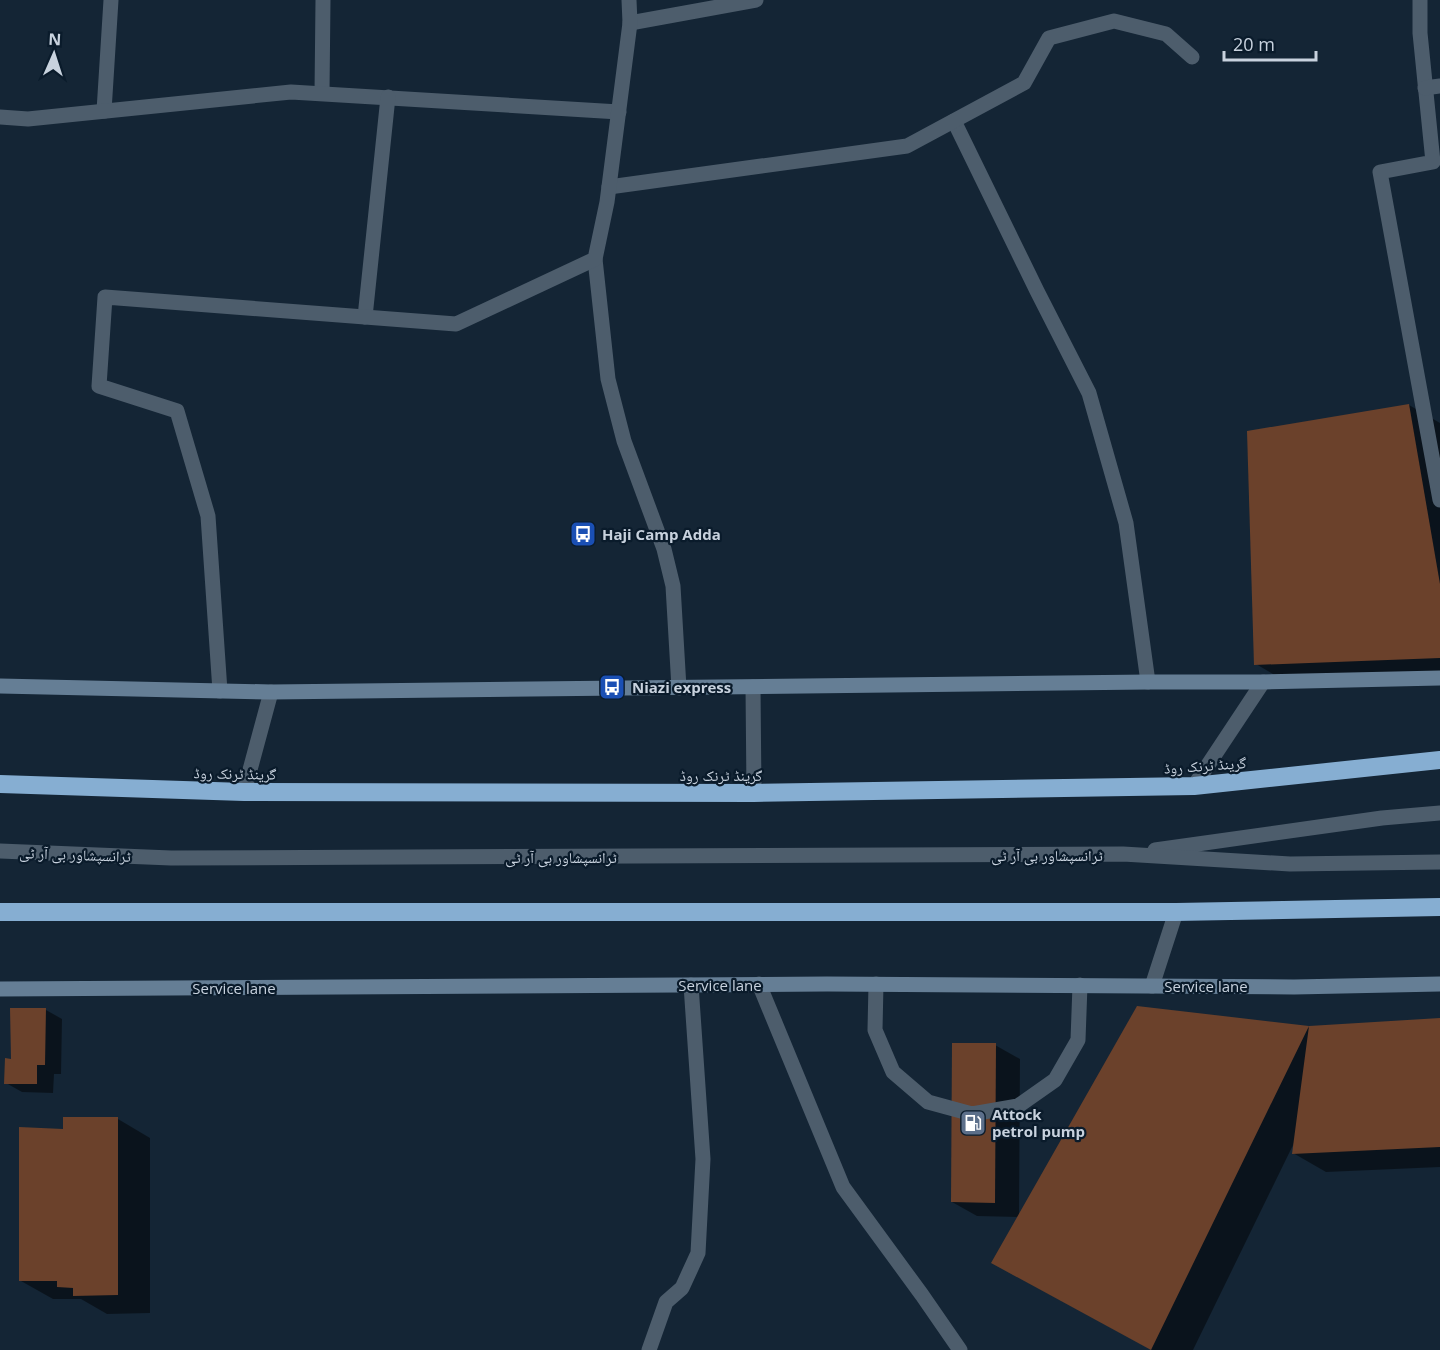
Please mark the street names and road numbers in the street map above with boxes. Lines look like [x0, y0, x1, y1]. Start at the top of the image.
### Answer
street label: گرینڈ ٹرنک روڈ [1163, 752, 1247, 778]
street label: گرینڈ ٹرنک روڈ [193, 762, 277, 784]
street label: گرینڈ ٹرنک روڈ [680, 765, 763, 785]
street label: ٹرانسپشاور بی آر ٹی [19, 842, 131, 867]
street label: ٹرانسپشاور بی آر ٹی [991, 845, 1103, 866]
street label: ٹرانسپشاور بی آر ٹی [505, 847, 617, 868]
street label: Service lane [678, 975, 762, 995]
street label: Service lane [1164, 976, 1248, 996]
street label: Service lane [192, 978, 276, 998]

